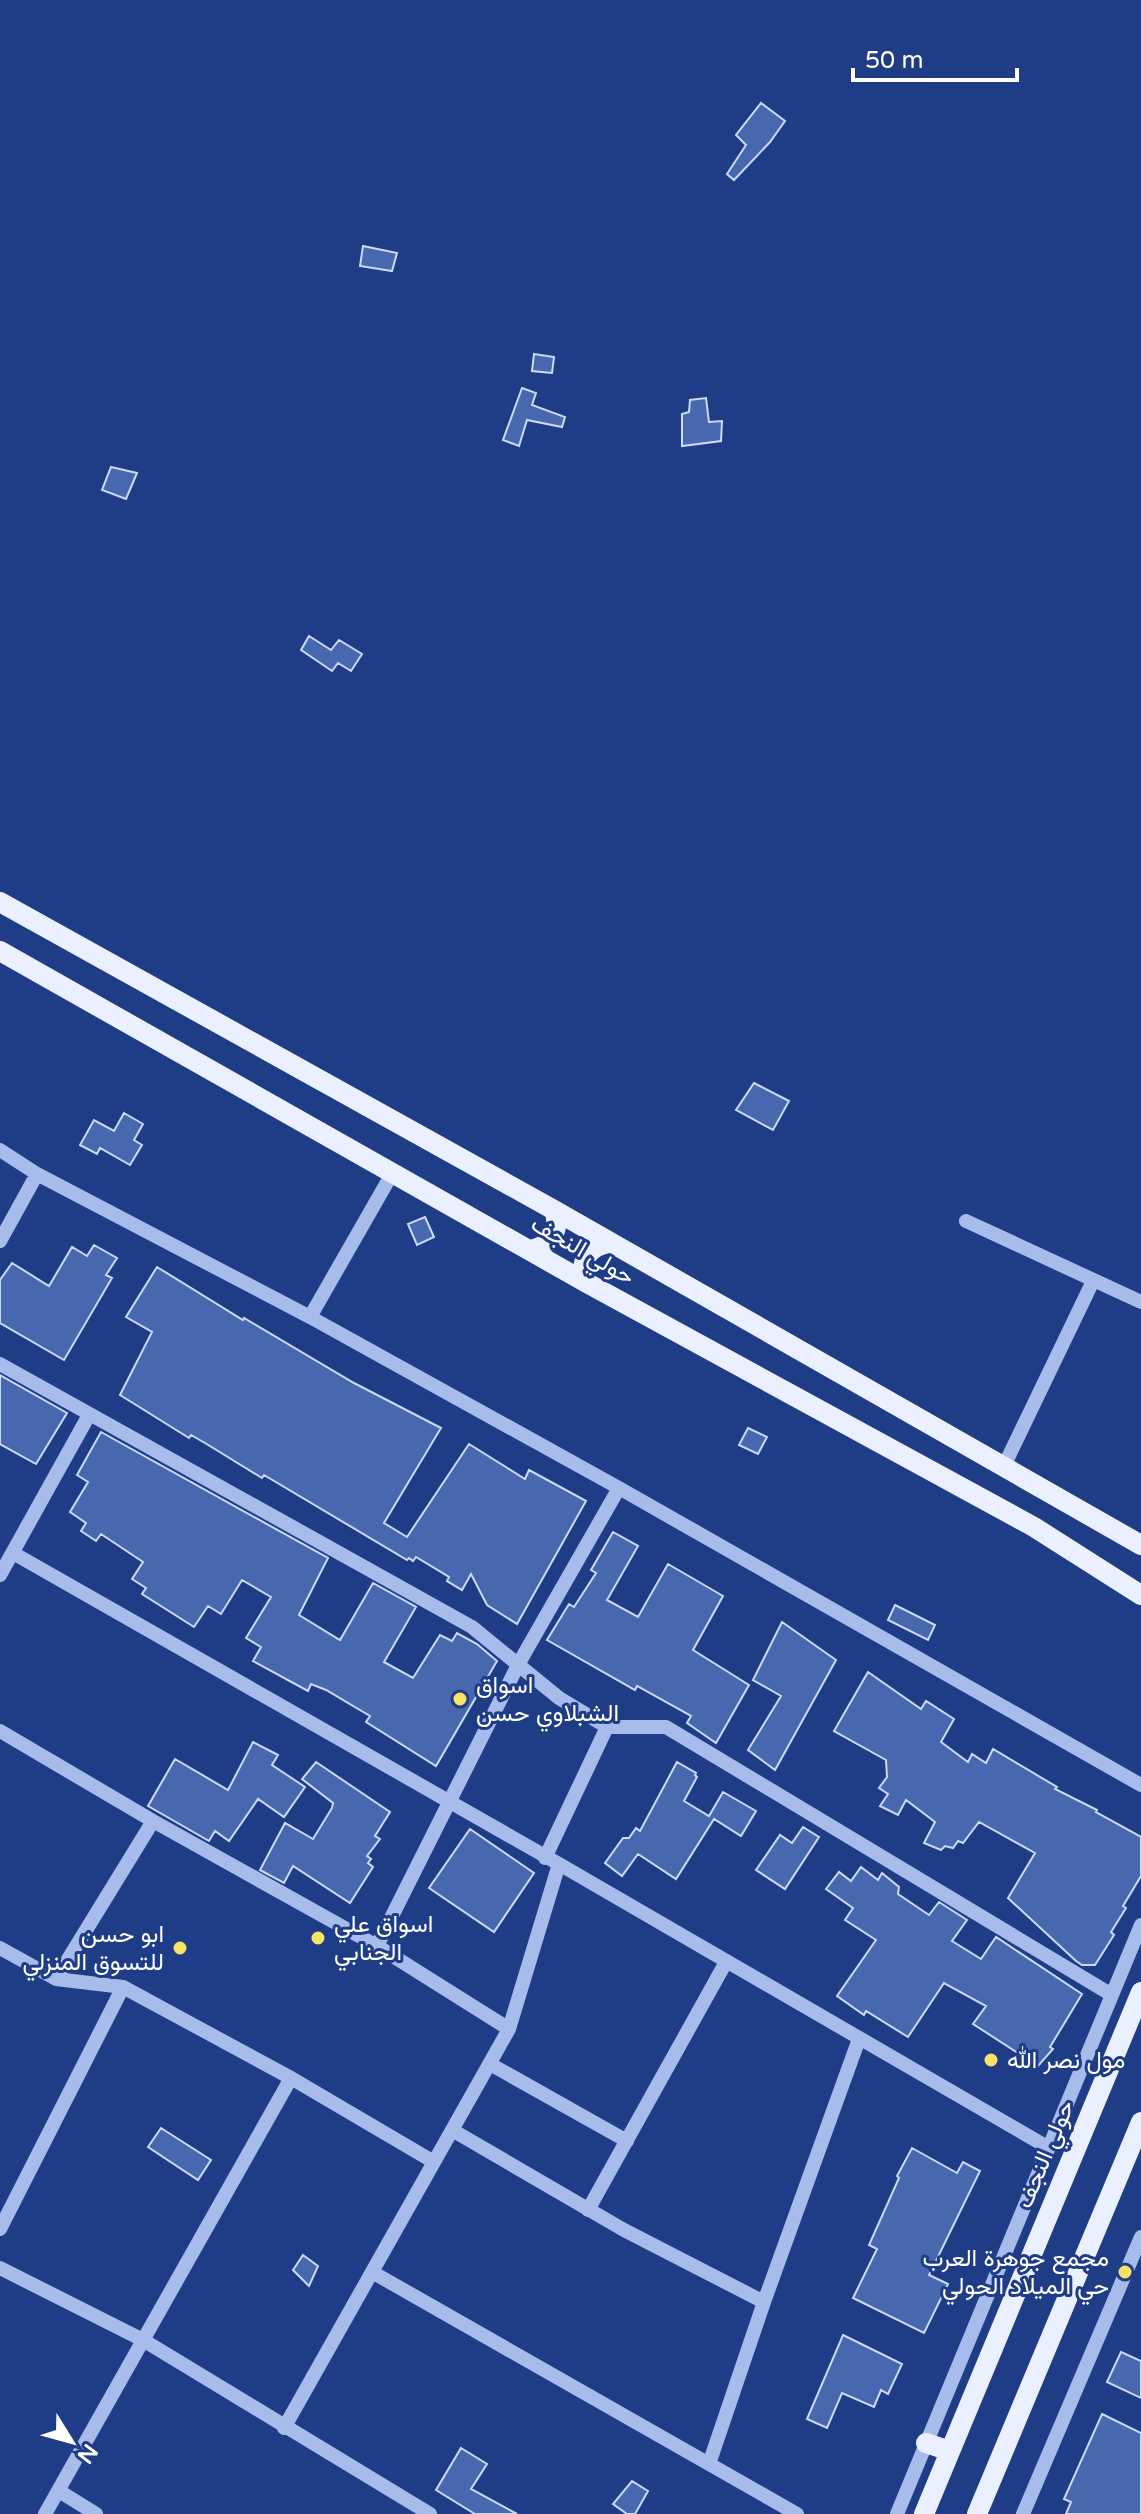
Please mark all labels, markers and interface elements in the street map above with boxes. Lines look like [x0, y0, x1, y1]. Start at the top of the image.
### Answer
scale bar [853, 32, 1017, 82]
text: 50 m [865, 46, 923, 75]
street label: حولي النجف [524, 1209, 640, 1295]
place label: اسواق الشبلاوي حسن [476, 1671, 619, 1732]
marker: اسواق الشبلاوي حسن [451, 1690, 469, 1708]
place label: اسواق علي الجنابي [334, 1910, 433, 1971]
place label: ابو حسن للتسوق المنزلي [23, 1920, 164, 1981]
marker: اسواق علي الجنابي [309, 1929, 327, 1947]
marker: ابو حسن للتسوق المنزلي [171, 1939, 189, 1957]
place label: مول نصر الله [1007, 2046, 1125, 2075]
marker: مول نصر الله [982, 2051, 1000, 2069]
street label: حولي النجف [1010, 2096, 1085, 2214]
place label: مجمع جوهرة العرب حي الميلاد الحولي [923, 2244, 1109, 2305]
marker: مجمع جوهرة العرب حي الميلاد الحولي [1116, 2263, 1134, 2281]
north arrow [32, 2402, 112, 2482]
text: N [71, 2439, 103, 2468]

